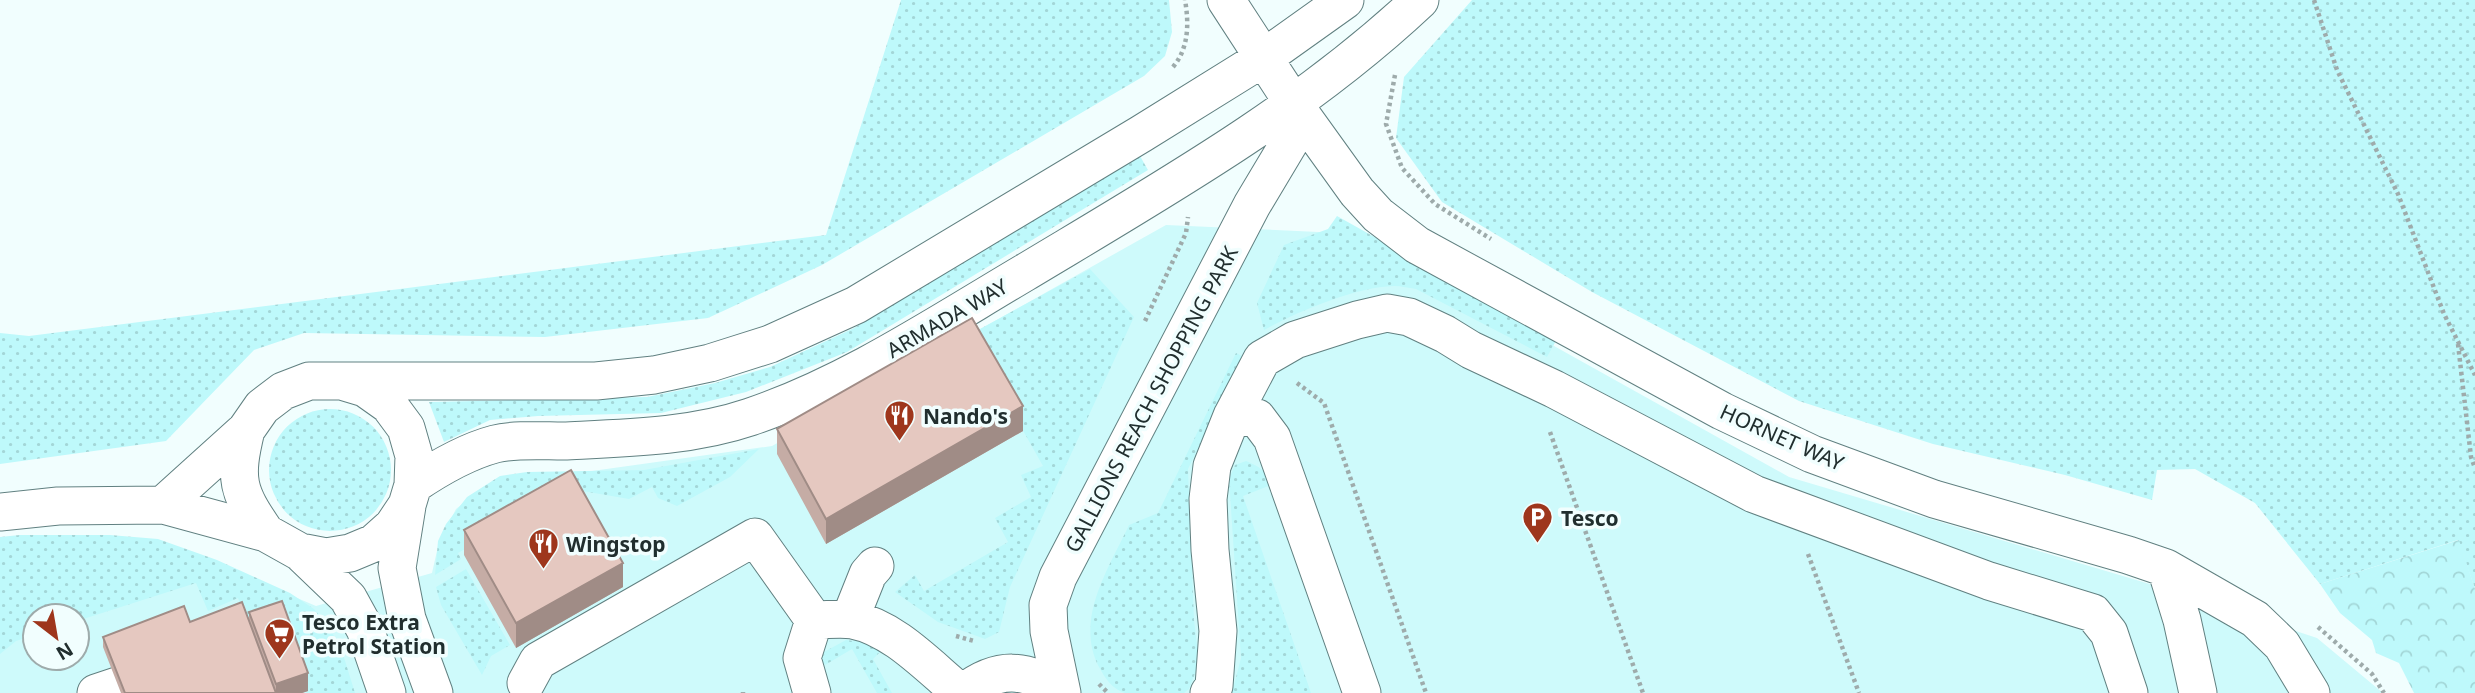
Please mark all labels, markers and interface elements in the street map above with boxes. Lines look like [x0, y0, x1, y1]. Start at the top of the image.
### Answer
street label: GALLIONS REACH SHOPPING PARK [1058, 241, 1244, 557]
street label: ARMADA WAY [881, 272, 1013, 364]
street label: HORNET WAY [1716, 397, 1848, 477]
restaurant icon: Nando's [883, 399, 917, 443]
place label: Nando's [923, 402, 1008, 430]
parking icon: Tesco [1521, 501, 1555, 545]
place label: Tesco [1561, 504, 1619, 532]
restaurant icon: Wingstop [526, 527, 560, 571]
place label: Wingstop [566, 530, 666, 558]
north arrow [21, 602, 91, 672]
place label: Tesco Extra Petrol Station [302, 608, 446, 660]
supermarket icon: Tesco Extra Petrol Station [262, 617, 296, 661]
text: N [51, 636, 78, 667]

